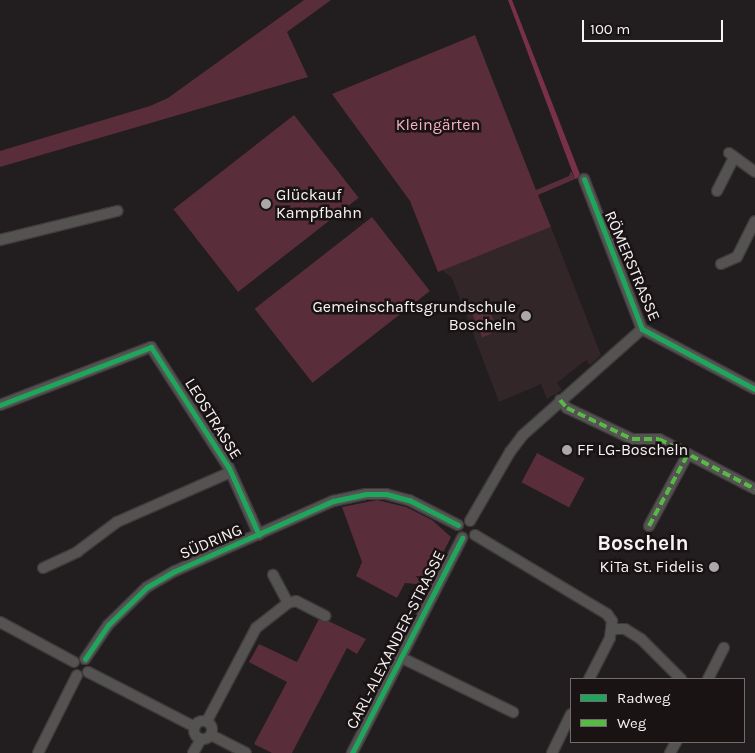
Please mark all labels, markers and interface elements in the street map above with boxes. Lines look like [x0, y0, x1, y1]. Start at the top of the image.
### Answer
scale bar [585, 10, 726, 42]
text: 100 m [590, 20, 630, 38]
park label: Kleingärten [396, 115, 480, 135]
place label: Glückauf Kampfbahn [276, 185, 362, 223]
marker: Glückauf Kampfbahn [260, 198, 272, 210]
street label: RÖMERSTRASSE [600, 208, 664, 324]
place label: Gemeinschaftsgrundschule Boscheln [312, 297, 516, 335]
marker: Gemeinschaftsgrundschule Boscheln [520, 310, 532, 322]
street label: LEOSTRASSE [181, 375, 245, 463]
place label: FF LG-Boscheln [577, 440, 688, 460]
marker: FF LG-Boscheln [561, 444, 573, 456]
street label: SÜDRING [177, 520, 245, 564]
district label: Boscheln [597, 530, 689, 556]
street label: CARL-ALEXANDER-STRASSE [343, 548, 449, 732]
place label: KiTa St. Fidelis [599, 557, 704, 577]
marker: KiTa St. Fidelis [708, 561, 720, 573]
legend [570, 678, 745, 743]
text: Radweg [617, 689, 670, 707]
text: Weg [617, 714, 646, 732]

